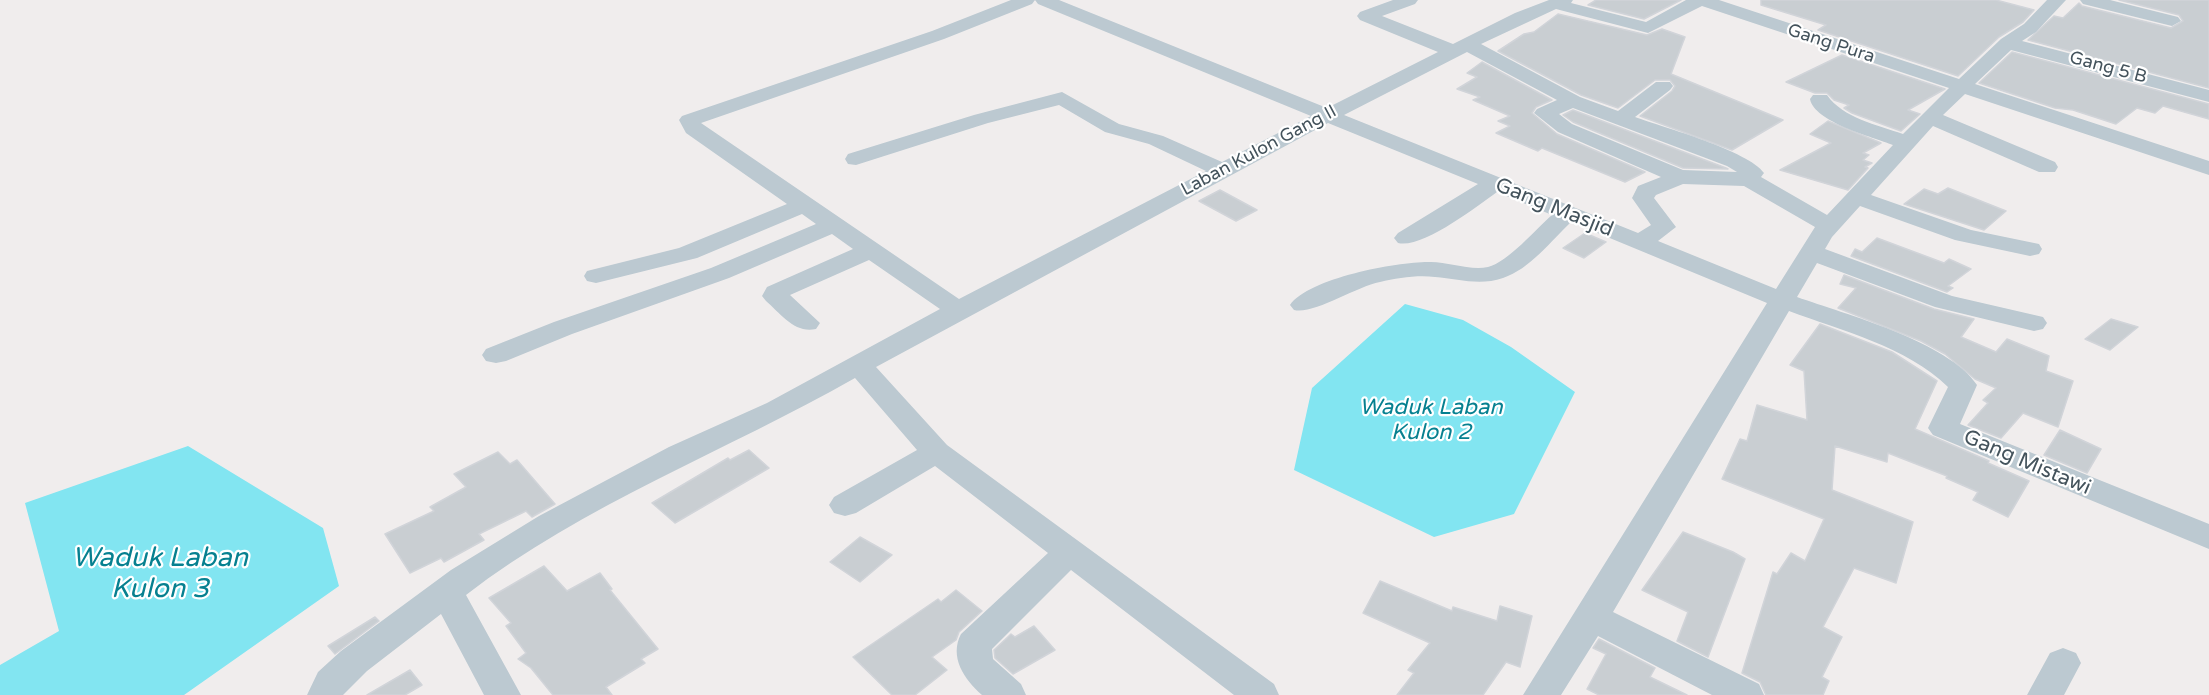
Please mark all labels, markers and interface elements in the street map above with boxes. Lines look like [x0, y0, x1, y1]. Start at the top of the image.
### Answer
street label: Gang Pura [1785, 20, 1877, 68]
street label: Gang 5 B [2067, 47, 2149, 89]
street label: Laban Kulon Gang II [1178, 101, 1340, 201]
street label: Gang Masjid [1491, 173, 1617, 243]
water label: Waduk Laban Kulon 2 [1359, 395, 1503, 446]
street label: Gang Mistawi [1959, 425, 2095, 501]
water label: Waduk Laban Kulon 3 [72, 543, 248, 606]

